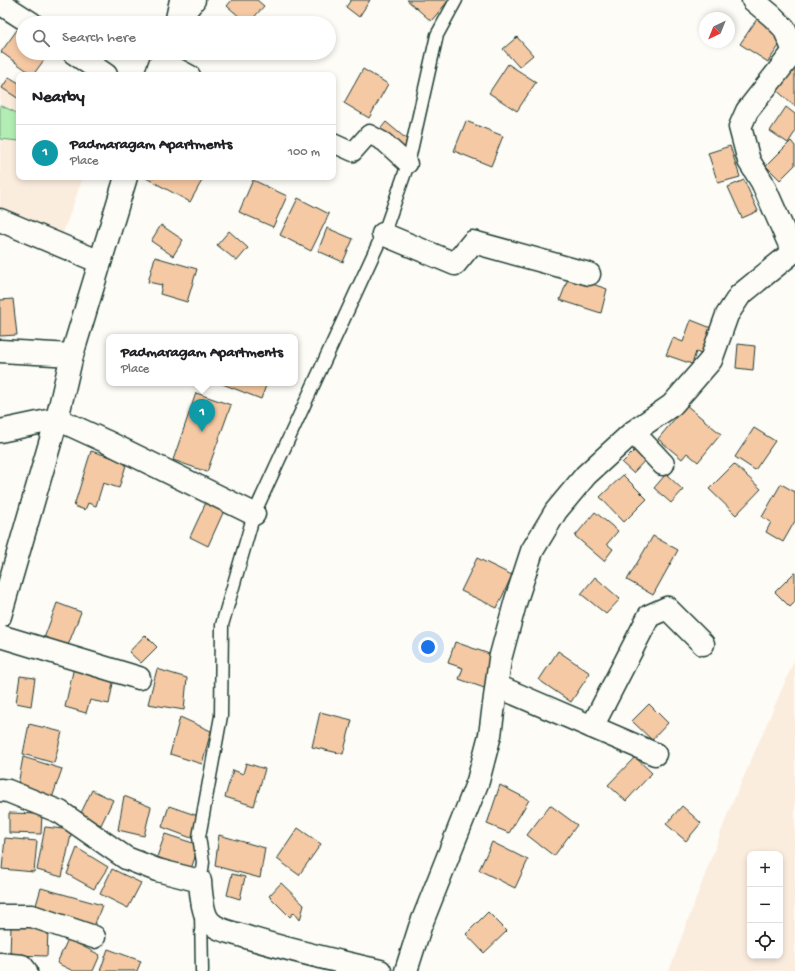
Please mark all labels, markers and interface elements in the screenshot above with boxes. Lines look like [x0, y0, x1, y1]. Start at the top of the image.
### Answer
north arrow [699, 12, 735, 48]
search box [16, 16, 336, 60]
icon: search [30, 27, 52, 49]
text: Search here [62, 29, 136, 47]
text: Nearby [32, 88, 85, 108]
text: Padmaragam Apartments [70, 136, 232, 154]
text: 1 [42, 145, 48, 160]
text: 100 m [288, 145, 320, 160]
text: Place [70, 154, 98, 169]
popup [106, 334, 298, 386]
text: Padmaragam Apartments [121, 344, 283, 362]
text: Place [121, 362, 149, 377]
pin: 1 [189, 399, 215, 432]
your location [418, 637, 438, 657]
map controls [747, 851, 783, 959]
button: + [747, 851, 783, 887]
button: − [747, 887, 783, 923]
button: locate [747, 923, 783, 959]

